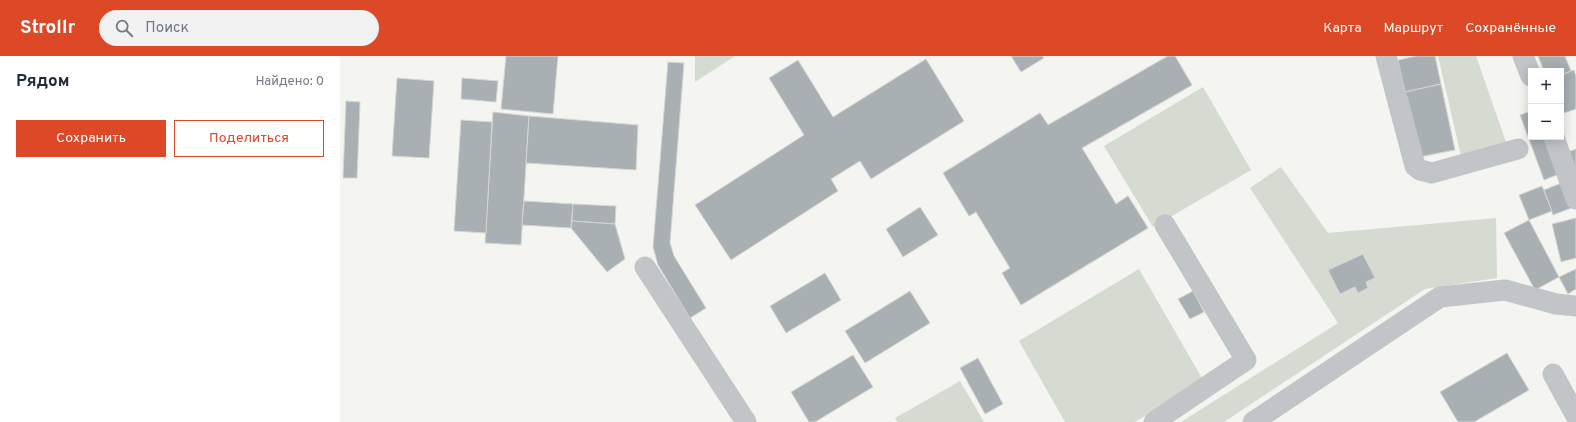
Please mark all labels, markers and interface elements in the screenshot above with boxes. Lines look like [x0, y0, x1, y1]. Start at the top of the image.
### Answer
search box [99, 10, 379, 46]
text: Strollr [20, 16, 75, 40]
icon: search [113, 17, 135, 39]
text: Поиск [145, 19, 189, 38]
text: Карта [1323, 20, 1362, 37]
text: Маршрут [1384, 20, 1443, 37]
text: Сохранённые [1465, 20, 1556, 37]
map controls [1528, 68, 1564, 140]
button: + [1528, 68, 1564, 104]
text: Рядом [16, 71, 69, 93]
text: Найдено: 0 [256, 74, 324, 90]
button: − [1528, 104, 1564, 140]
button: Сохранить [16, 120, 166, 157]
button: Поделиться [174, 120, 324, 157]

